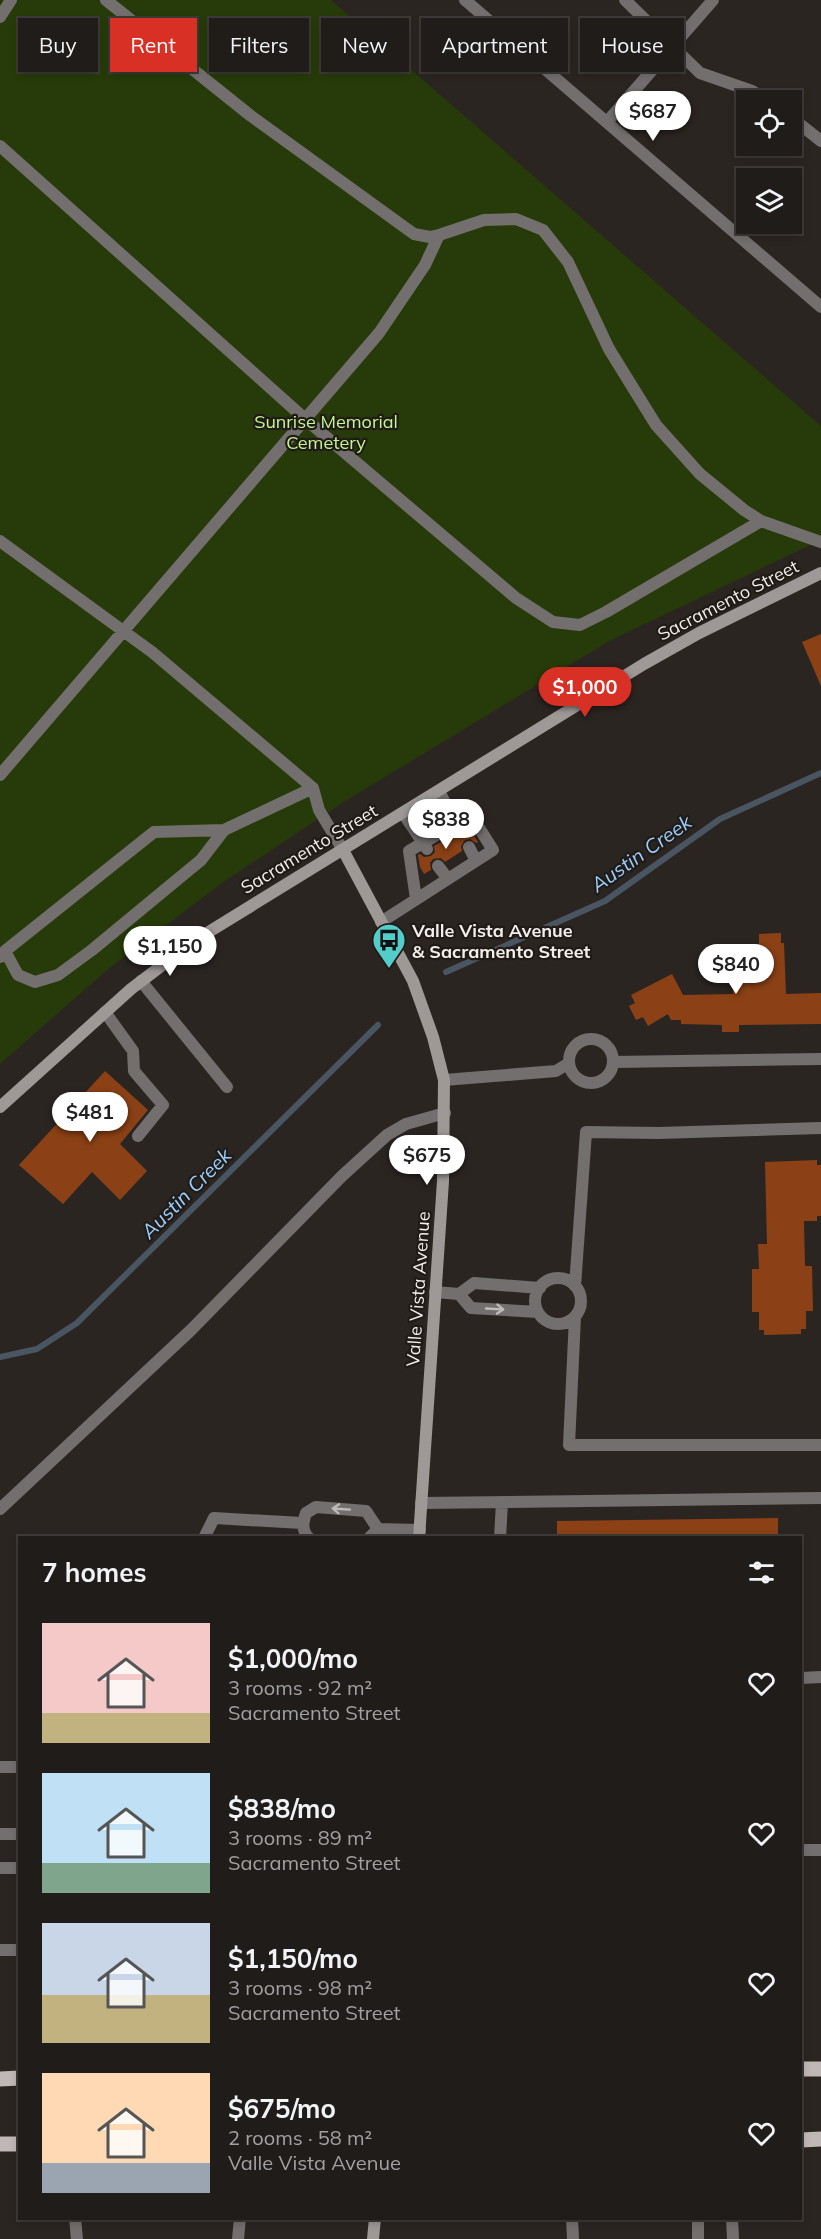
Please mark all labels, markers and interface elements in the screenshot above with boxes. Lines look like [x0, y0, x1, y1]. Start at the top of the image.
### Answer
chip: Buy [18, 18, 98, 72]
chip: Rent [110, 18, 197, 72]
chip: Filters [209, 18, 309, 72]
chip: New [321, 18, 409, 72]
chip: Apartment [421, 18, 568, 72]
chip: House [580, 18, 684, 72]
map controls [736, 90, 802, 234]
button: locate [736, 90, 802, 156]
pin: $687 [617, 91, 689, 142]
text: $687 [629, 98, 677, 123]
button: layers [736, 168, 802, 234]
park label: Sunrise Memorial Cemetery [254, 410, 398, 454]
street label: Sacramento Street [654, 555, 802, 645]
pin: $1,000 [536, 667, 634, 718]
text: $1,000 [553, 674, 617, 699]
street label: Sacramento Street [237, 799, 381, 899]
pin: $838 [410, 799, 482, 850]
text: $838 [422, 806, 470, 831]
water label: Austin Creek [585, 809, 697, 898]
place label: Valle Vista Avenue & Sacramento Street [411, 919, 590, 963]
bus stop icon: Valle Vista Avenue & Sacramento Street [371, 922, 407, 969]
pin: $1,150 [121, 926, 219, 977]
text: $1,150 [138, 933, 202, 958]
pin: $840 [700, 944, 772, 995]
text: $840 [712, 951, 760, 976]
pin: $481 [54, 1092, 126, 1143]
text: $481 [66, 1099, 114, 1124]
pin: $675 [391, 1135, 463, 1186]
water label: Austin Creek [135, 1142, 237, 1244]
text: $675 [403, 1142, 451, 1167]
street label: Valle Vista Avenue [401, 1211, 435, 1367]
one-way arrow [485, 1304, 505, 1315]
one-way arrow [331, 1503, 351, 1514]
text: 7 homes [42, 1556, 146, 1589]
icon: filters [745, 1556, 778, 1589]
text: $1,000/mo [228, 1642, 358, 1675]
icon: home [90, 1647, 162, 1719]
icon: heart [745, 1667, 778, 1700]
text: 3 rooms · 92 m² [228, 1675, 372, 1700]
text: Sacramento Street [228, 1700, 401, 1725]
text: $838/mo [228, 1792, 336, 1825]
icon: home [90, 1797, 162, 1869]
icon: heart [745, 1817, 778, 1850]
text: 3 rooms · 89 m² [228, 1825, 372, 1850]
text: Sacramento Street [228, 1850, 401, 1875]
text: $1,150/mo [228, 1942, 358, 1975]
icon: home [90, 1947, 162, 2019]
icon: heart [745, 1967, 778, 2000]
text: 3 rooms · 98 m² [228, 1975, 372, 2000]
text: Sacramento Street [228, 2000, 401, 2025]
text: $675/mo [228, 2092, 336, 2125]
icon: home [90, 2097, 162, 2169]
icon: heart [745, 2117, 778, 2150]
text: 2 rooms · 58 m² [228, 2125, 372, 2150]
text: Valle Vista Avenue [228, 2150, 401, 2175]

